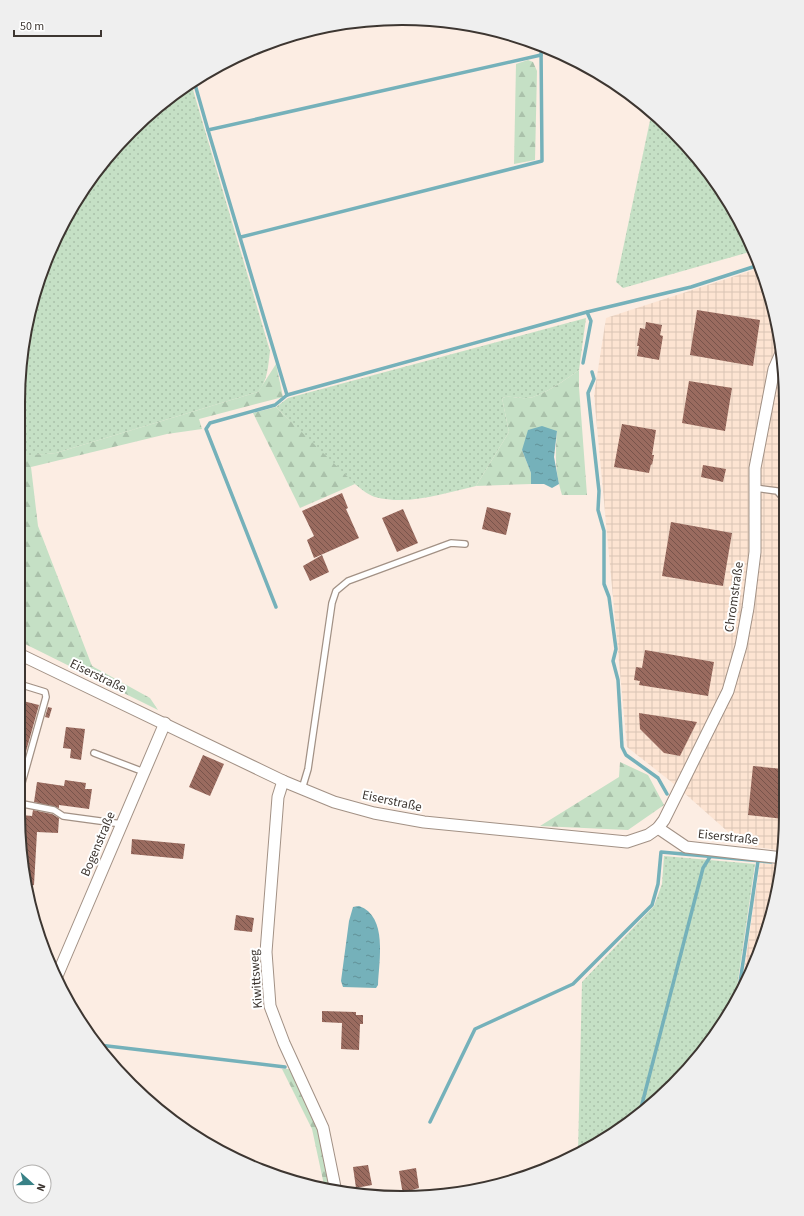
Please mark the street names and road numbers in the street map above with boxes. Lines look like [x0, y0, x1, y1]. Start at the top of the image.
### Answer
street label: Chromstraße [720, 561, 748, 633]
street label: Eiserstraße [67, 655, 129, 697]
street label: Eiserstraße [360, 786, 424, 816]
street label: Bogenstraße [76, 809, 120, 879]
street label: Eiserstraße [697, 825, 759, 849]
street label: Kiwittsweg [245, 948, 267, 1009]

